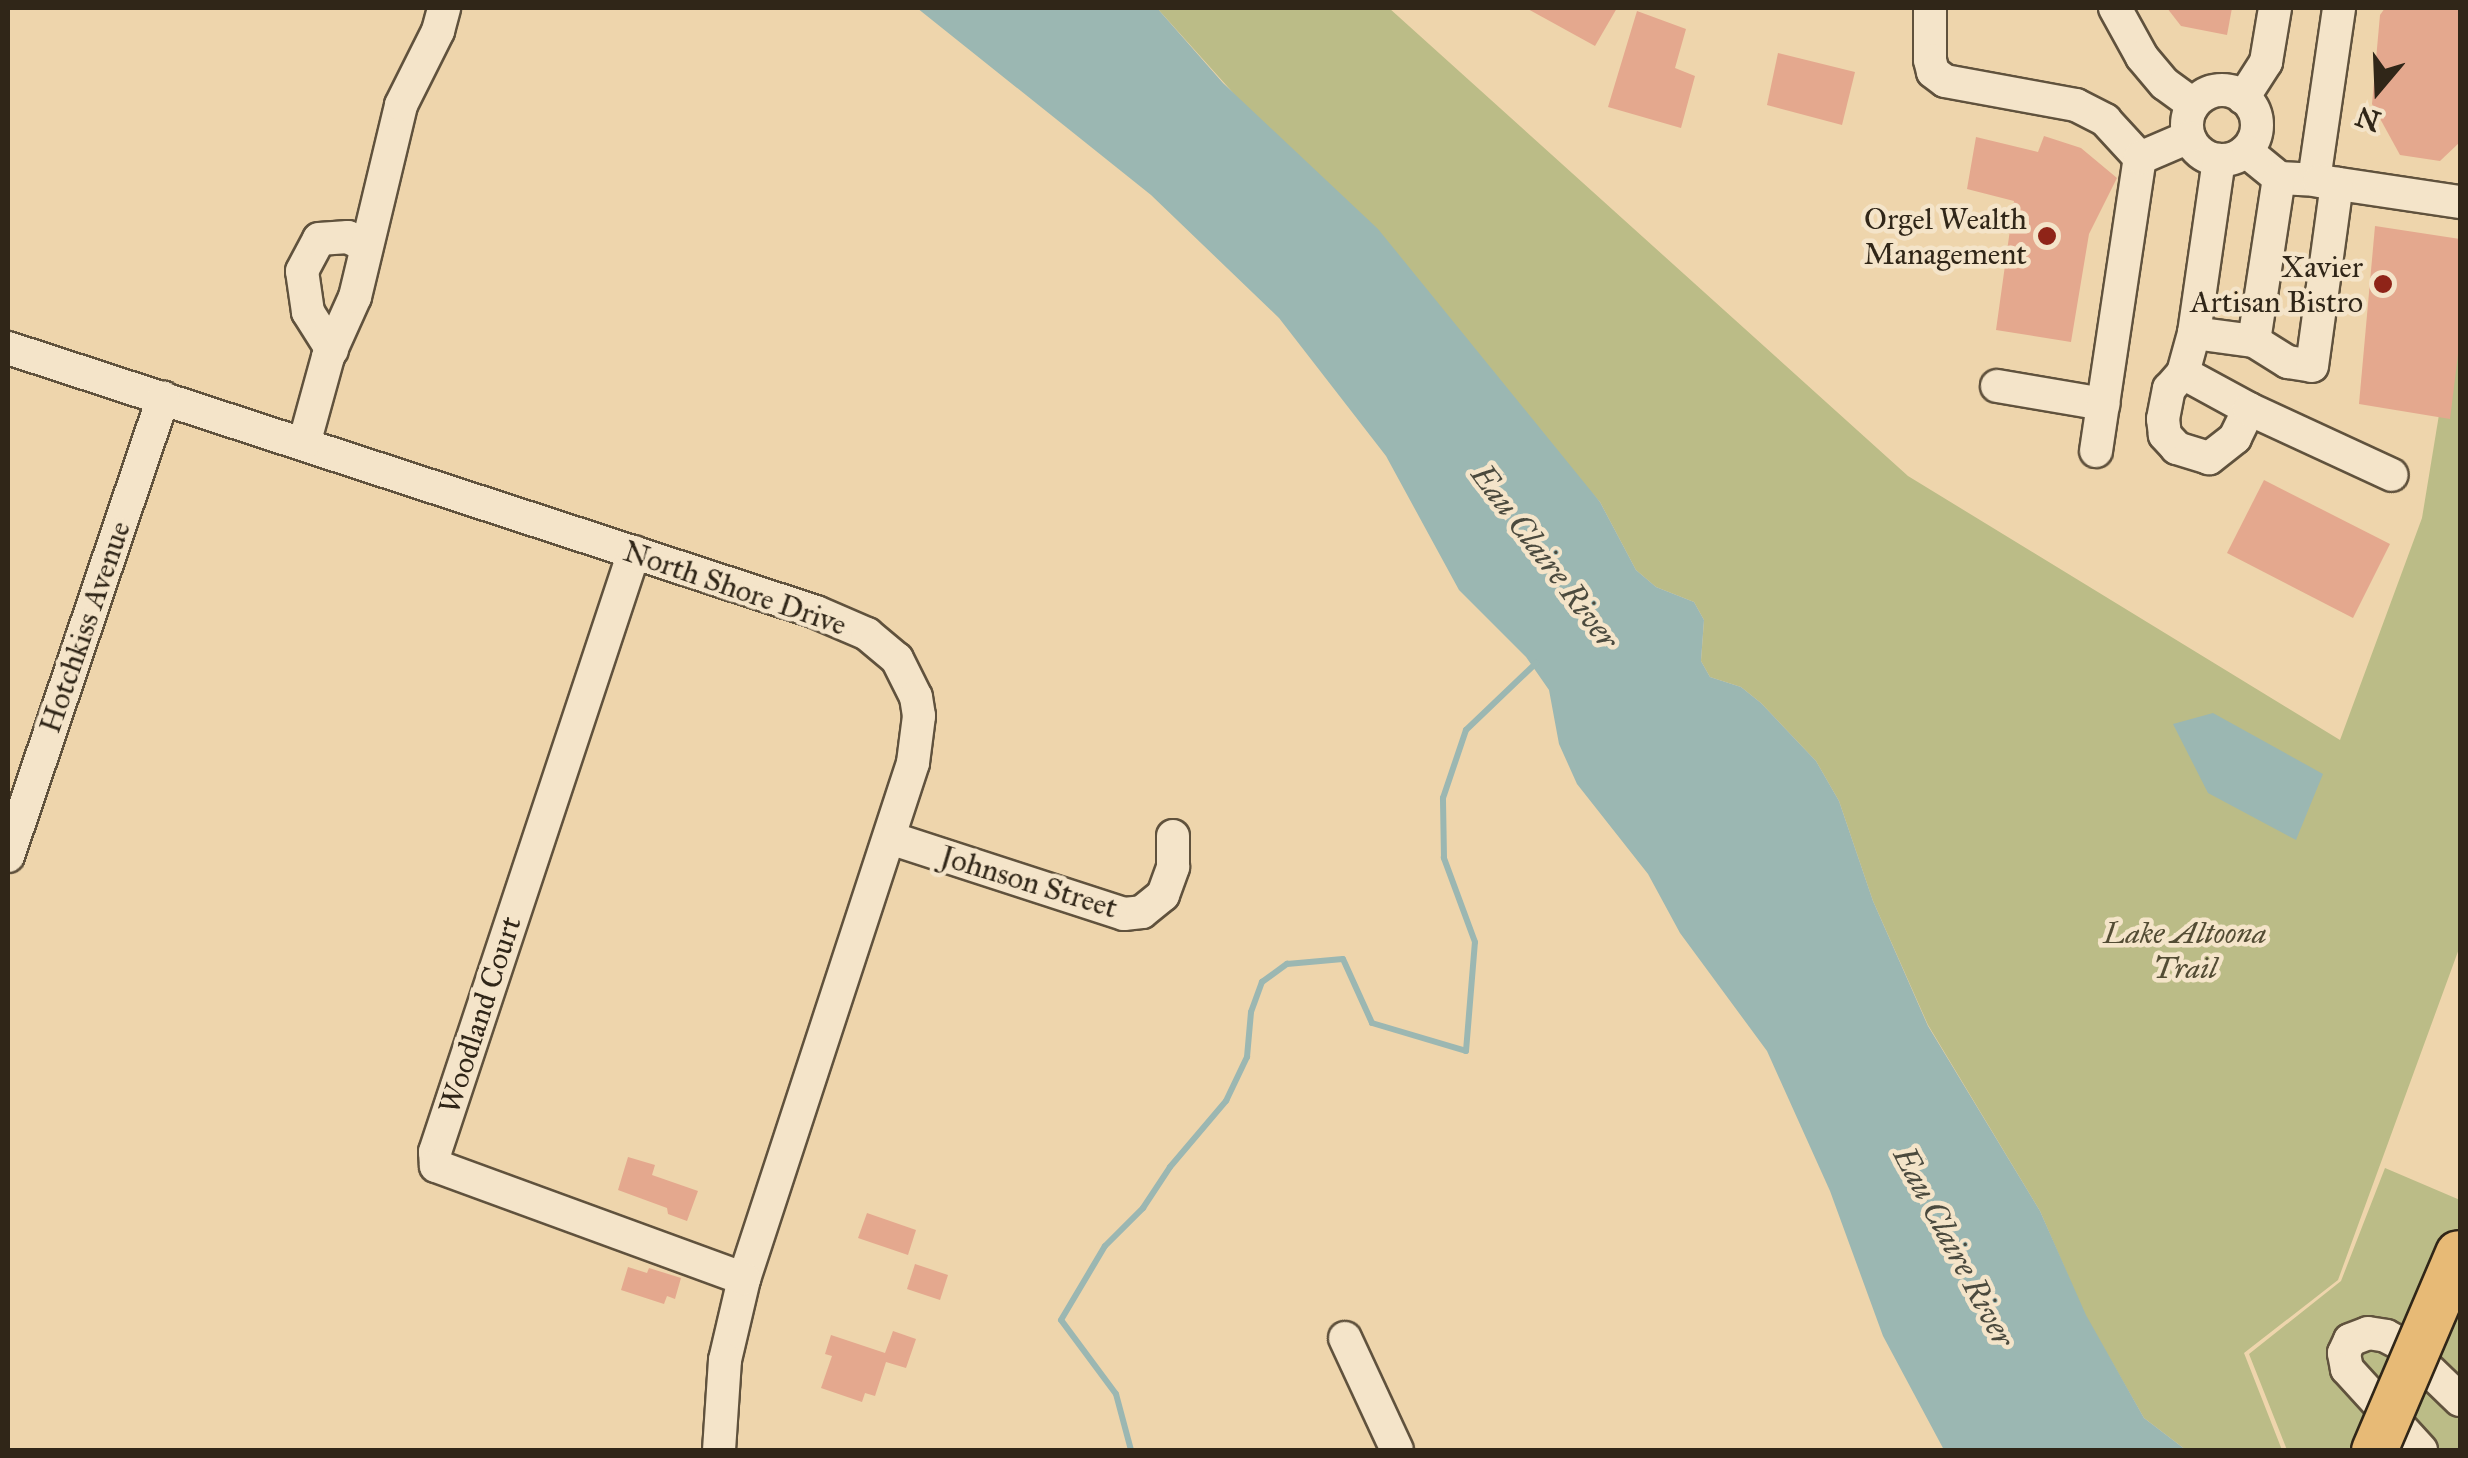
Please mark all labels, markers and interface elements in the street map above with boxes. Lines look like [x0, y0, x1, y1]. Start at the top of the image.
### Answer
north arrow [2328, 40, 2428, 140]
text: N [2351, 98, 2385, 139]
place label: Orgel Wealth Management [1864, 201, 2027, 272]
marker: Orgel Wealth Management [2036, 225, 2058, 247]
place label: Xavier Artisan Bistro [2190, 249, 2363, 320]
marker: Xavier Artisan Bistro [2372, 273, 2394, 295]
water label: Eau Claire River [1462, 457, 1626, 657]
street label: Hotchkiss Avenue [32, 516, 138, 738]
street label: North Shore Drive [619, 533, 851, 643]
street label: Johnson Street [936, 838, 1122, 926]
street label: Woodland Court [431, 912, 529, 1118]
park label: Lake Altoona Trail [2104, 915, 2266, 986]
water label: Eau Claire River [1884, 1140, 2022, 1354]

